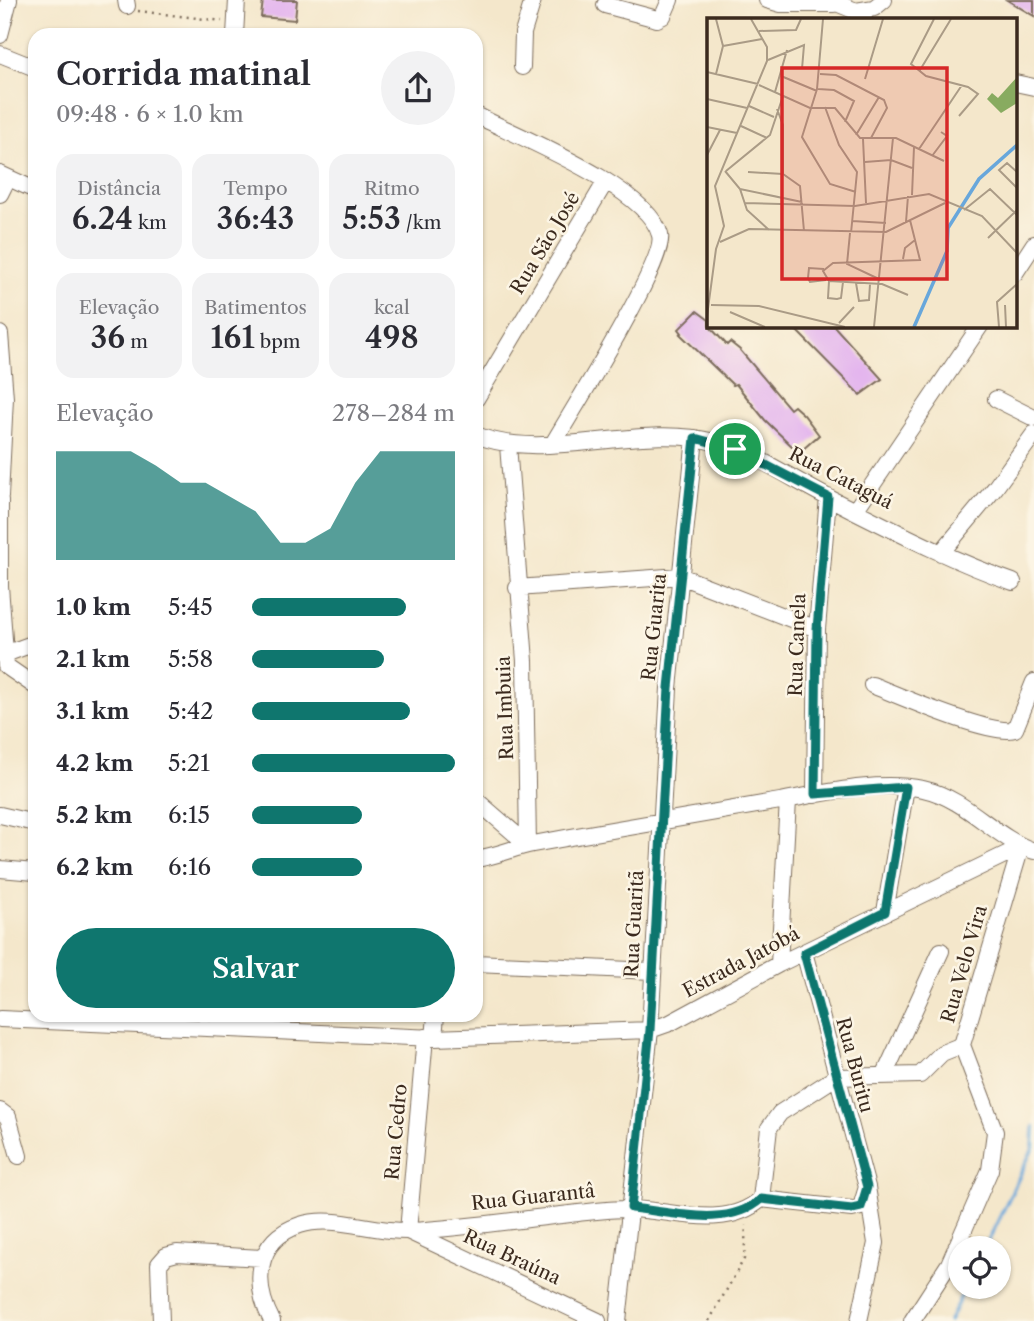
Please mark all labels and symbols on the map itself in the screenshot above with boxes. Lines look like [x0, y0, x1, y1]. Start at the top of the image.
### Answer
inset map [707, 18, 1016, 327]
street label: Rua São José [505, 188, 585, 298]
pin [705, 419, 765, 479]
street label: Rua Cataguá [785, 442, 897, 514]
street label: Rua Guarita [637, 572, 671, 682]
street label: Rua Canela [784, 593, 810, 697]
street label: Rua Imbuia [492, 655, 518, 761]
street label: Rua Guaritã [620, 869, 648, 979]
street label: Rua Velo Vira [936, 902, 992, 1026]
street label: Estrada Jatobá [679, 922, 803, 1002]
street label: Rua Buritu [831, 1015, 879, 1115]
street label: Rua Cedro [380, 1083, 412, 1181]
street label: Rua Guarantâ [470, 1179, 596, 1215]
street label: Rua Braúna [460, 1224, 564, 1290]

